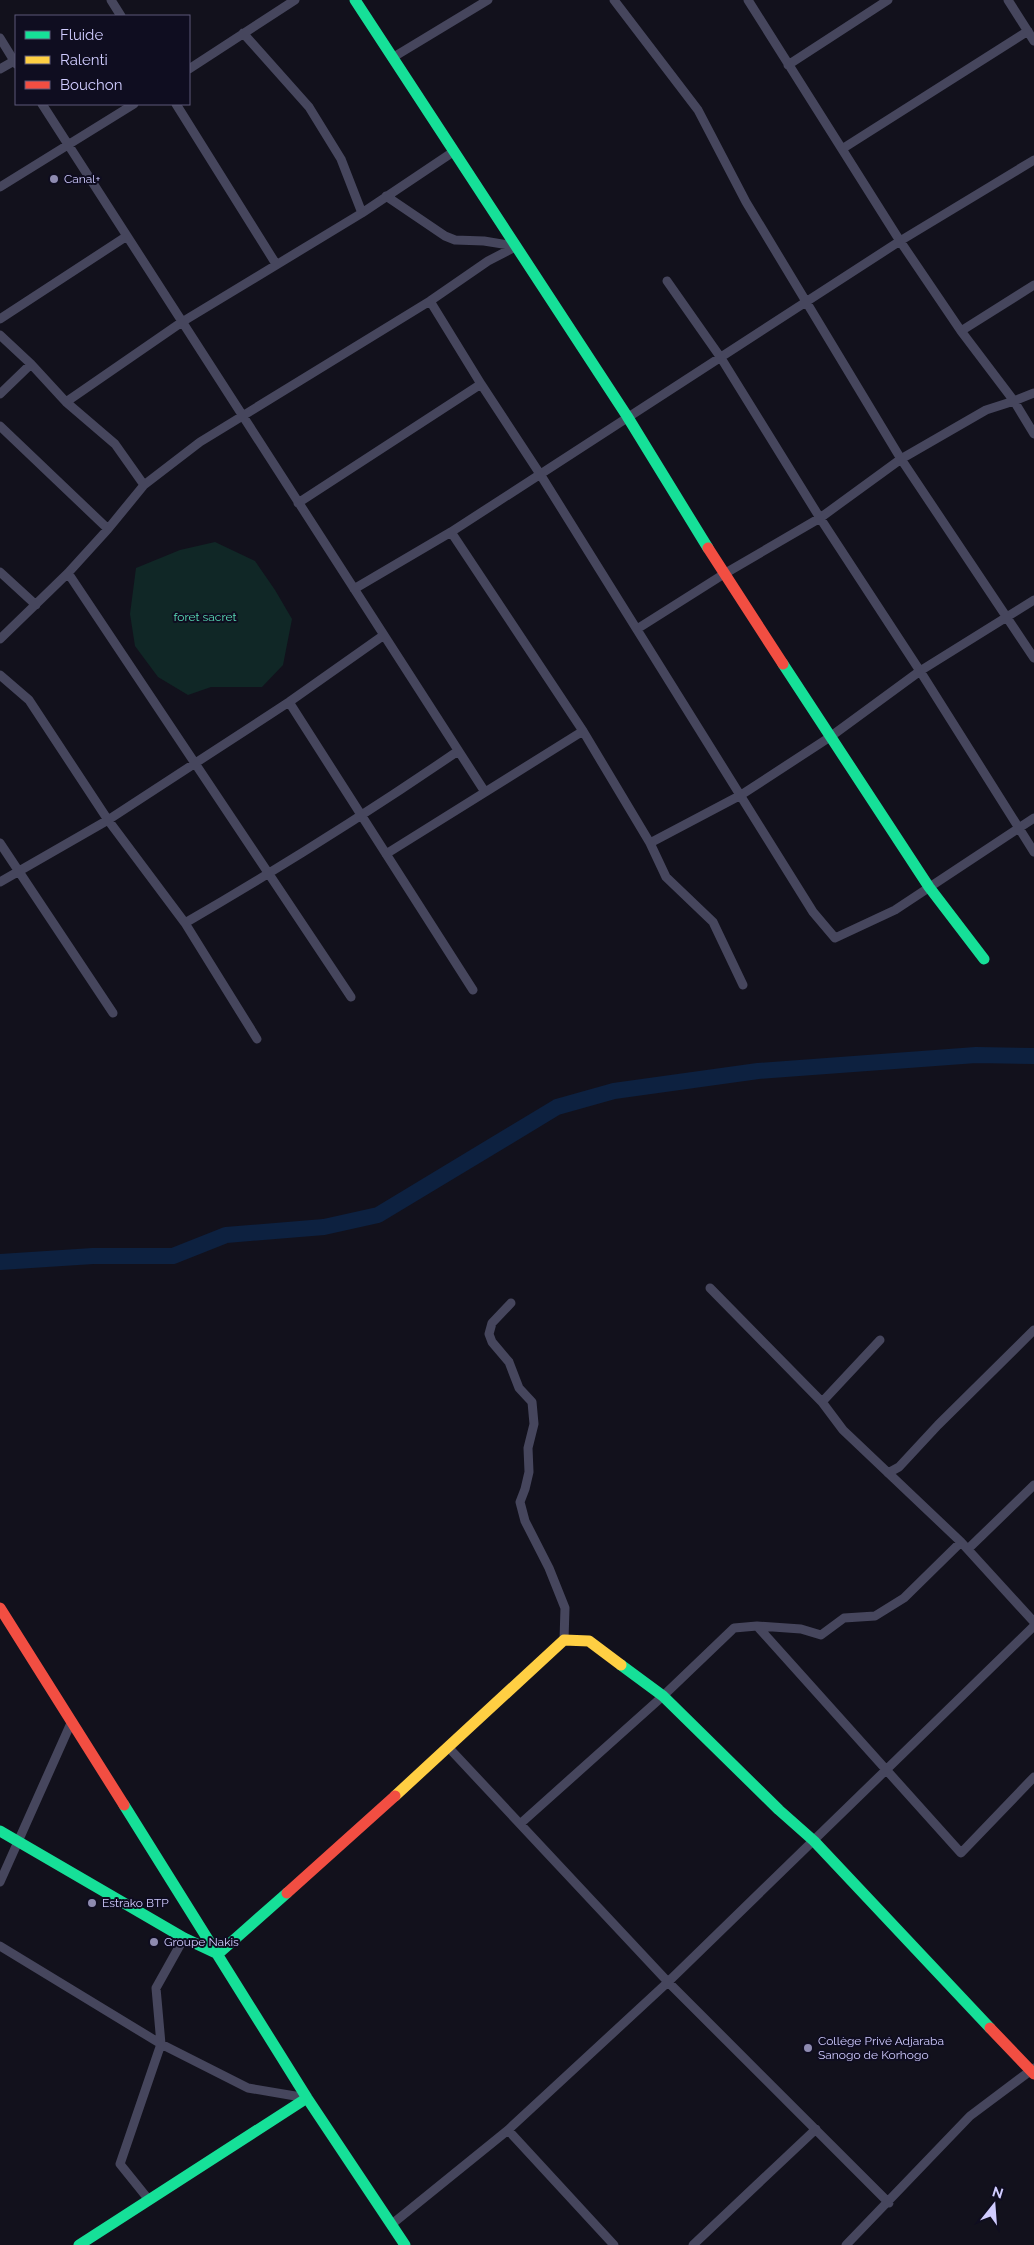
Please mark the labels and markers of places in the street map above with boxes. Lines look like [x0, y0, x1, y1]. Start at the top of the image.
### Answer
place label: Canal+ [64, 172, 101, 186]
marker: Canal+ [48, 173, 60, 185]
place label: Estrako BTP [102, 1896, 169, 1910]
marker: Estrako BTP [86, 1897, 98, 1909]
place label: Groupe Nakis [164, 1935, 239, 1949]
marker: Groupe Nakis [148, 1936, 160, 1948]
place label: Collège Privé Adjaraba Sanogo de Korhogo [818, 2034, 944, 2062]
marker: Collège Privé Adjaraba Sanogo de Korhogo [802, 2042, 814, 2054]

